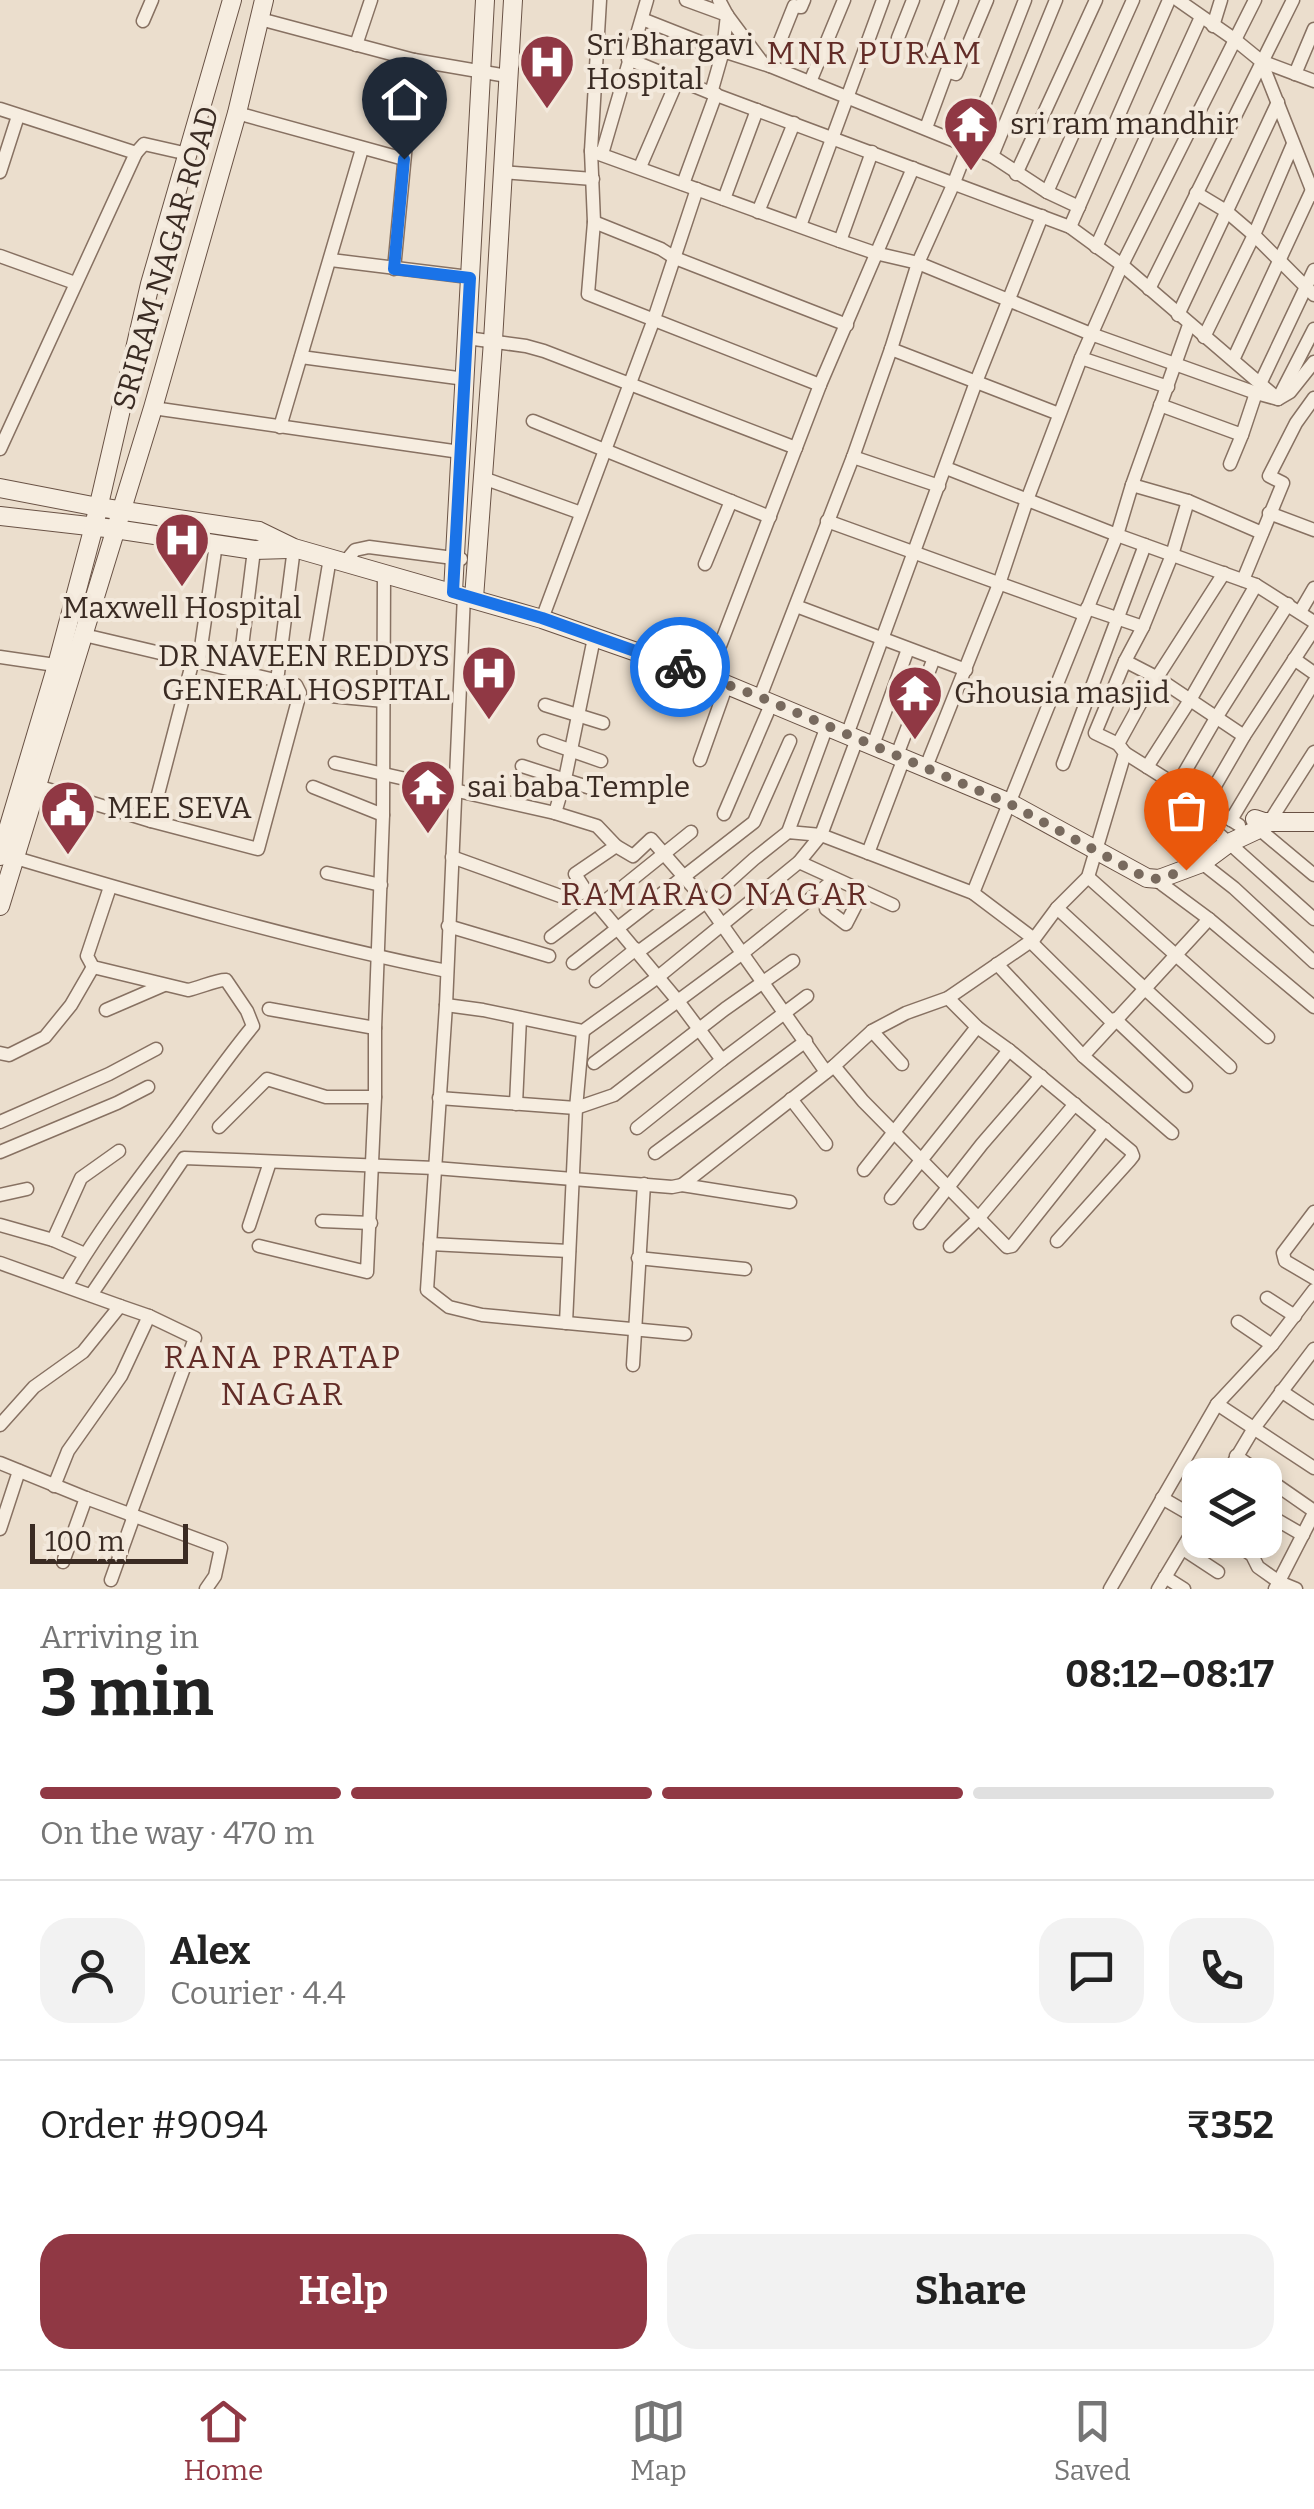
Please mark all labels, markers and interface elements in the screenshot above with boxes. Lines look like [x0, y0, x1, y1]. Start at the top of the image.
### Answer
place label: Sri Bhargavi Hospital [586, 27, 754, 97]
hospital icon: Sri Bhargavi Hospital [517, 32, 577, 111]
district label: MNR PURAM [767, 34, 983, 72]
pin [362, 57, 447, 160]
icon: home [377, 72, 432, 127]
temple icon: sri ram mandhir [941, 94, 1001, 173]
street label: SRIRAM NAGAR ROAD [105, 102, 227, 414]
place label: sri ram mandhir [1010, 106, 1238, 142]
hospital icon: Maxwell Hospital [152, 510, 212, 589]
place label: Maxwell Hospital [62, 590, 302, 626]
courier [630, 617, 730, 717]
place label: DR NAVEEN REDDYS GENERAL HOSPITAL [158, 638, 450, 708]
icon: bike [653, 640, 708, 695]
hospital icon: DR NAVEEN REDDYS GENERAL HOSPITAL [459, 643, 519, 722]
temple icon: Ghousia masjid [885, 663, 945, 742]
place label: Ghousia masjid [954, 675, 1170, 711]
temple icon: sai baba Temple [398, 757, 458, 836]
pin [1144, 768, 1229, 871]
place label: sai baba Temple [467, 769, 690, 805]
public building icon: MEE SEVA [38, 778, 98, 857]
icon: bag [1159, 783, 1214, 838]
place label: MEE SEVA [107, 790, 252, 826]
district label: RAMARAO NAGAR [560, 875, 870, 913]
district label: RANA PRATAP NAGAR [163, 1338, 403, 1413]
map controls [1182, 1458, 1282, 1558]
button: layers [1182, 1458, 1282, 1558]
scale bar [30, 1519, 188, 1564]
text: 100 m [45, 1525, 125, 1558]
text: Arriving in [40, 1618, 199, 1656]
text: 08:12–08:17 [1065, 1651, 1274, 1697]
text: 3 min [40, 1654, 214, 1732]
text: On the way · 470 m [40, 1814, 314, 1852]
button: person [40, 1918, 145, 2023]
button: chat [1039, 1918, 1144, 2023]
button: phone [1169, 1918, 1274, 2023]
text: Alex [170, 1928, 250, 1974]
text: Courier · 4.4 [170, 1974, 346, 2012]
text: Order #9094 [40, 2102, 268, 2148]
text: ₹352 [1187, 2102, 1274, 2148]
button: Help [40, 2234, 647, 2349]
button: Share [667, 2234, 1274, 2349]
tab: Home [183, 2394, 263, 2487]
tab: Map [630, 2394, 687, 2487]
tab: Saved [1054, 2394, 1131, 2487]

